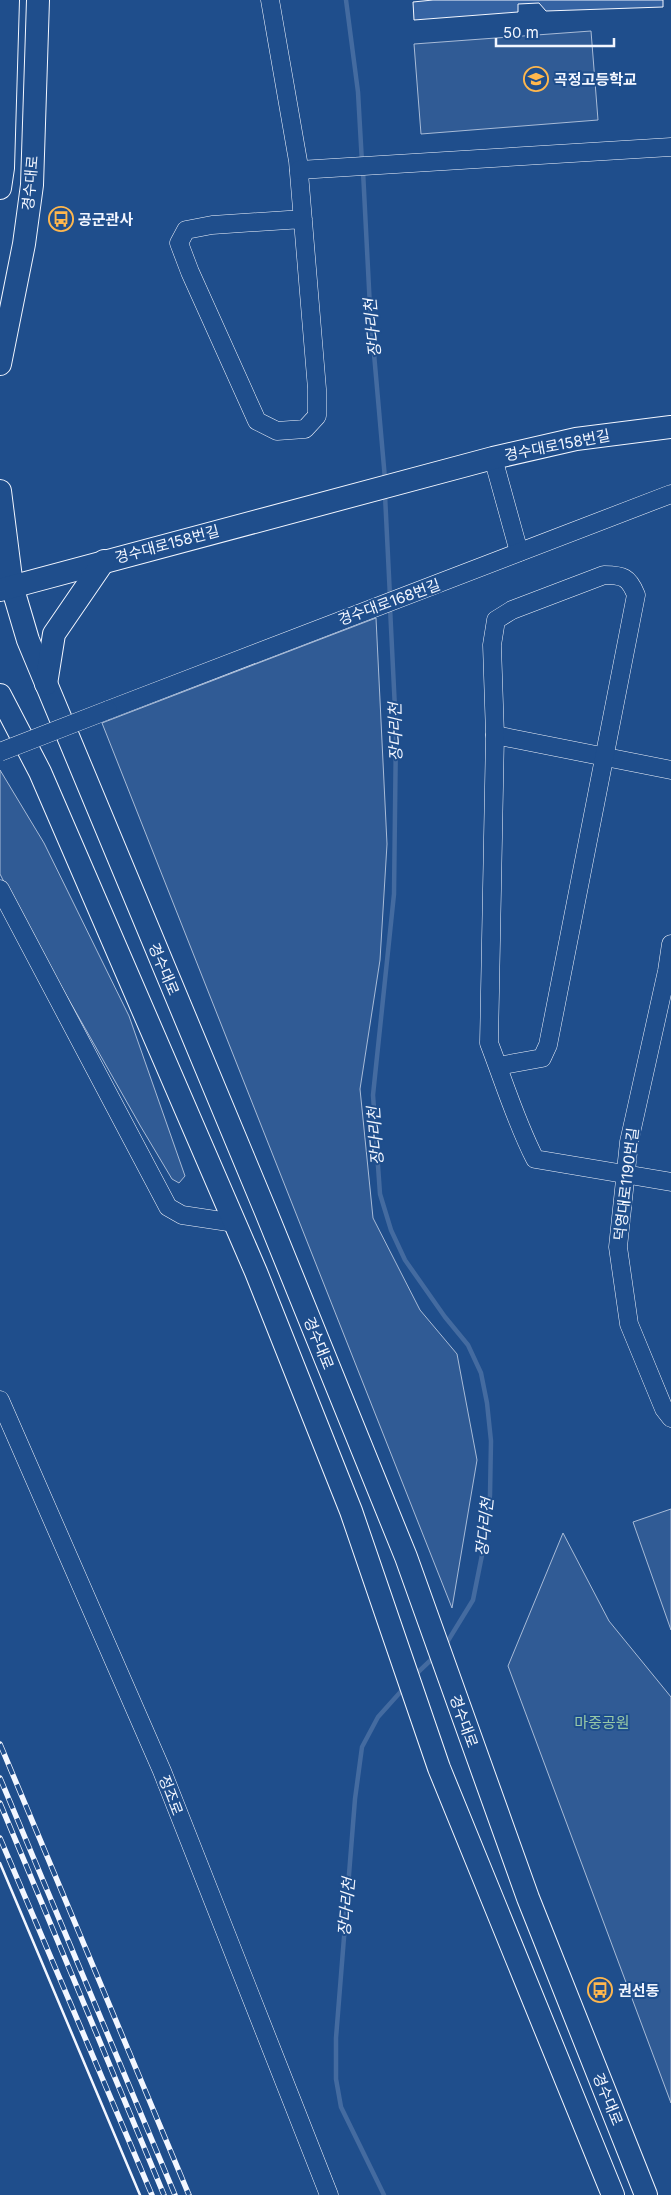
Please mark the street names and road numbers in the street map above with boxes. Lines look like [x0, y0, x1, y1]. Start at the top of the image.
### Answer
street label: 경수대로 [18, 155, 42, 211]
street label: 경수대로158번길 [503, 425, 611, 465]
street label: 경수대로158번길 [113, 521, 221, 567]
street label: 경수대로168번길 [335, 575, 443, 629]
street label: 경수대로 [144, 940, 184, 998]
street label: 덕영대로1190번길 [610, 1126, 642, 1242]
street label: 경수대로 [300, 1314, 338, 1372]
street label: 경수대로 [446, 1692, 482, 1750]
street label: 정조로 [155, 1772, 187, 1818]
street label: 경수대로 [589, 2070, 627, 2128]

